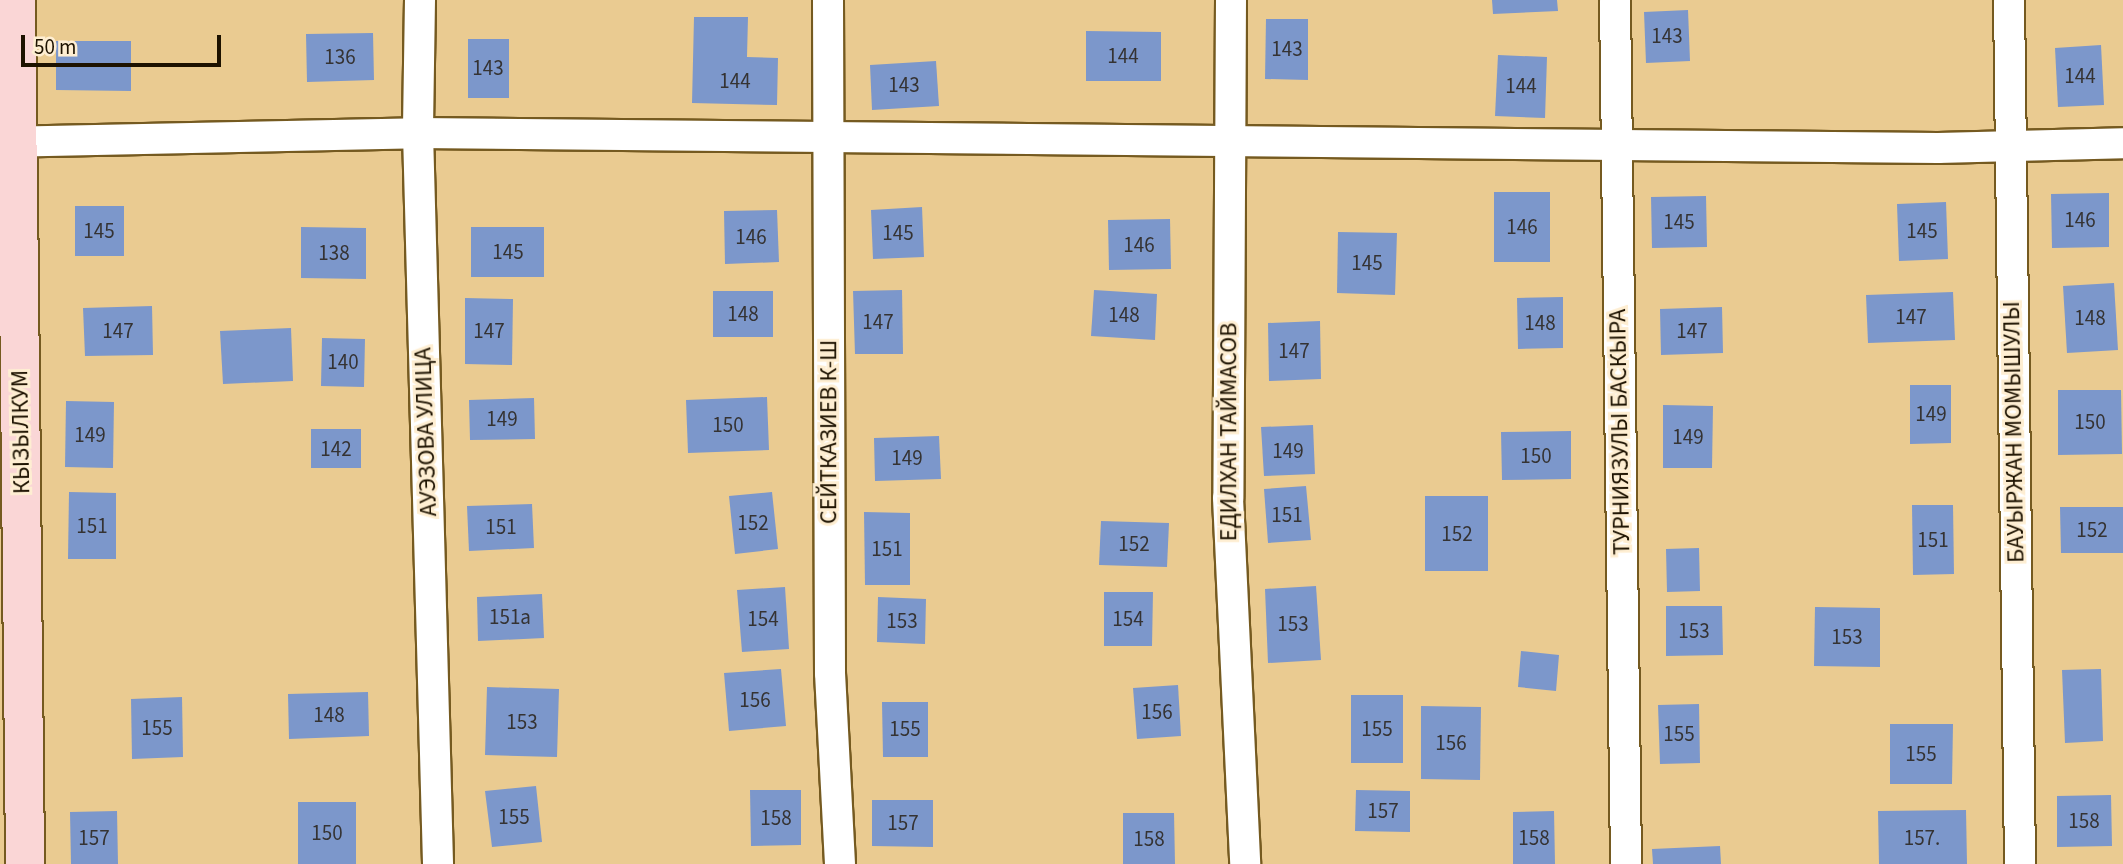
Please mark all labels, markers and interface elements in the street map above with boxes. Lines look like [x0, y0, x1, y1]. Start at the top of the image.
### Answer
scale bar [24, 21, 224, 65]
house number: 143 [1651, 23, 1683, 49]
text: 50 m [34, 32, 76, 62]
house number: 143 [1271, 36, 1303, 62]
house number: 144 [1107, 43, 1139, 69]
house number: 136 [324, 44, 356, 70]
house number: 143 [472, 55, 504, 81]
house number: 144 [2064, 63, 2096, 89]
house number: 144 [719, 68, 751, 94]
house number: 143 [888, 72, 920, 98]
house number: 144 [1505, 73, 1537, 99]
house number: 146 [2064, 207, 2096, 233]
house number: 145 [1663, 209, 1695, 235]
house number: 146 [1506, 214, 1538, 240]
house number: 145 [83, 218, 115, 244]
house number: 145 [1906, 218, 1938, 244]
house number: 145 [882, 220, 914, 246]
house number: 146 [735, 224, 767, 250]
house number: 146 [1123, 232, 1155, 258]
house number: 145 [492, 239, 524, 265]
house number: 138 [318, 240, 350, 266]
house number: 145 [1351, 250, 1383, 276]
house number: 148 [727, 301, 759, 327]
street label: БАУЫРЖАН МОМЫШУЛЫ [1997, 301, 2031, 563]
house number: 148 [1108, 302, 1140, 328]
house number: 147 [1895, 304, 1927, 330]
house number: 148 [2074, 305, 2106, 331]
house number: 147 [862, 309, 894, 335]
street label: ТУРНИЯЗУЛЫ БАСКЫРА [1603, 309, 1637, 555]
house number: 148 [1524, 310, 1556, 336]
house number: 147 [102, 318, 134, 344]
house number: 147 [473, 318, 505, 344]
house number: 147 [1676, 318, 1708, 344]
street label: ЕДИЛХАН ТАЙМАСОВ [1215, 323, 1243, 541]
house number: 147 [1278, 338, 1310, 364]
street label: СЕЙТКАЗИЕВ К-Ш [815, 340, 843, 524]
street label: АУЭЗОВА УЛИЦА [409, 347, 443, 517]
house number: 140 [327, 349, 359, 375]
street label: КЫЗЫЛКУМ [6, 370, 36, 494]
house number: 149 [1915, 401, 1947, 427]
house number: 149 [486, 406, 518, 432]
house number: 150 [2074, 409, 2106, 435]
house number: 150 [712, 412, 744, 438]
house number: 149 [74, 422, 106, 448]
house number: 149 [1672, 424, 1704, 450]
house number: 142 [320, 436, 352, 462]
house number: 149 [1272, 438, 1304, 464]
house number: 150 [1520, 443, 1552, 469]
house number: 149 [891, 445, 923, 471]
house number: 151 [1271, 502, 1303, 528]
house number: 152 [737, 510, 769, 536]
house number: 151 [76, 513, 108, 539]
house number: 151 [485, 514, 517, 540]
house number: 152 [2076, 517, 2108, 543]
house number: 152 [1441, 521, 1473, 547]
house number: 151 [1917, 527, 1949, 553]
house number: 152 [1118, 531, 1150, 557]
house number: 151 [871, 536, 903, 562]
house number: 151а [489, 604, 531, 630]
house number: 154 [747, 606, 779, 632]
house number: 154 [1112, 606, 1144, 632]
house number: 153 [886, 608, 918, 634]
house number: 153 [1277, 611, 1309, 637]
house number: 153 [1678, 618, 1710, 644]
house number: 153 [1831, 624, 1863, 650]
house number: 156 [739, 687, 771, 713]
house number: 156 [1141, 699, 1173, 725]
house number: 148 [313, 702, 345, 728]
house number: 153 [506, 709, 538, 735]
house number: 155 [141, 715, 173, 741]
house number: 155 [889, 716, 921, 742]
house number: 155 [1361, 716, 1393, 742]
house number: 155 [1663, 721, 1695, 747]
house number: 156 [1435, 730, 1467, 756]
house number: 155 [1905, 741, 1937, 767]
house number: 157 [1367, 798, 1399, 824]
house number: 155 [498, 804, 530, 830]
house number: 158 [760, 805, 792, 831]
house number: 158 [2068, 808, 2100, 834]
house number: 157 [887, 810, 919, 836]
house number: 150 [311, 820, 343, 846]
house number: 157 [78, 825, 110, 851]
house number: 158 [1518, 825, 1550, 851]
house number: 157. [1904, 825, 1940, 851]
house number: 158 [1133, 826, 1165, 852]

